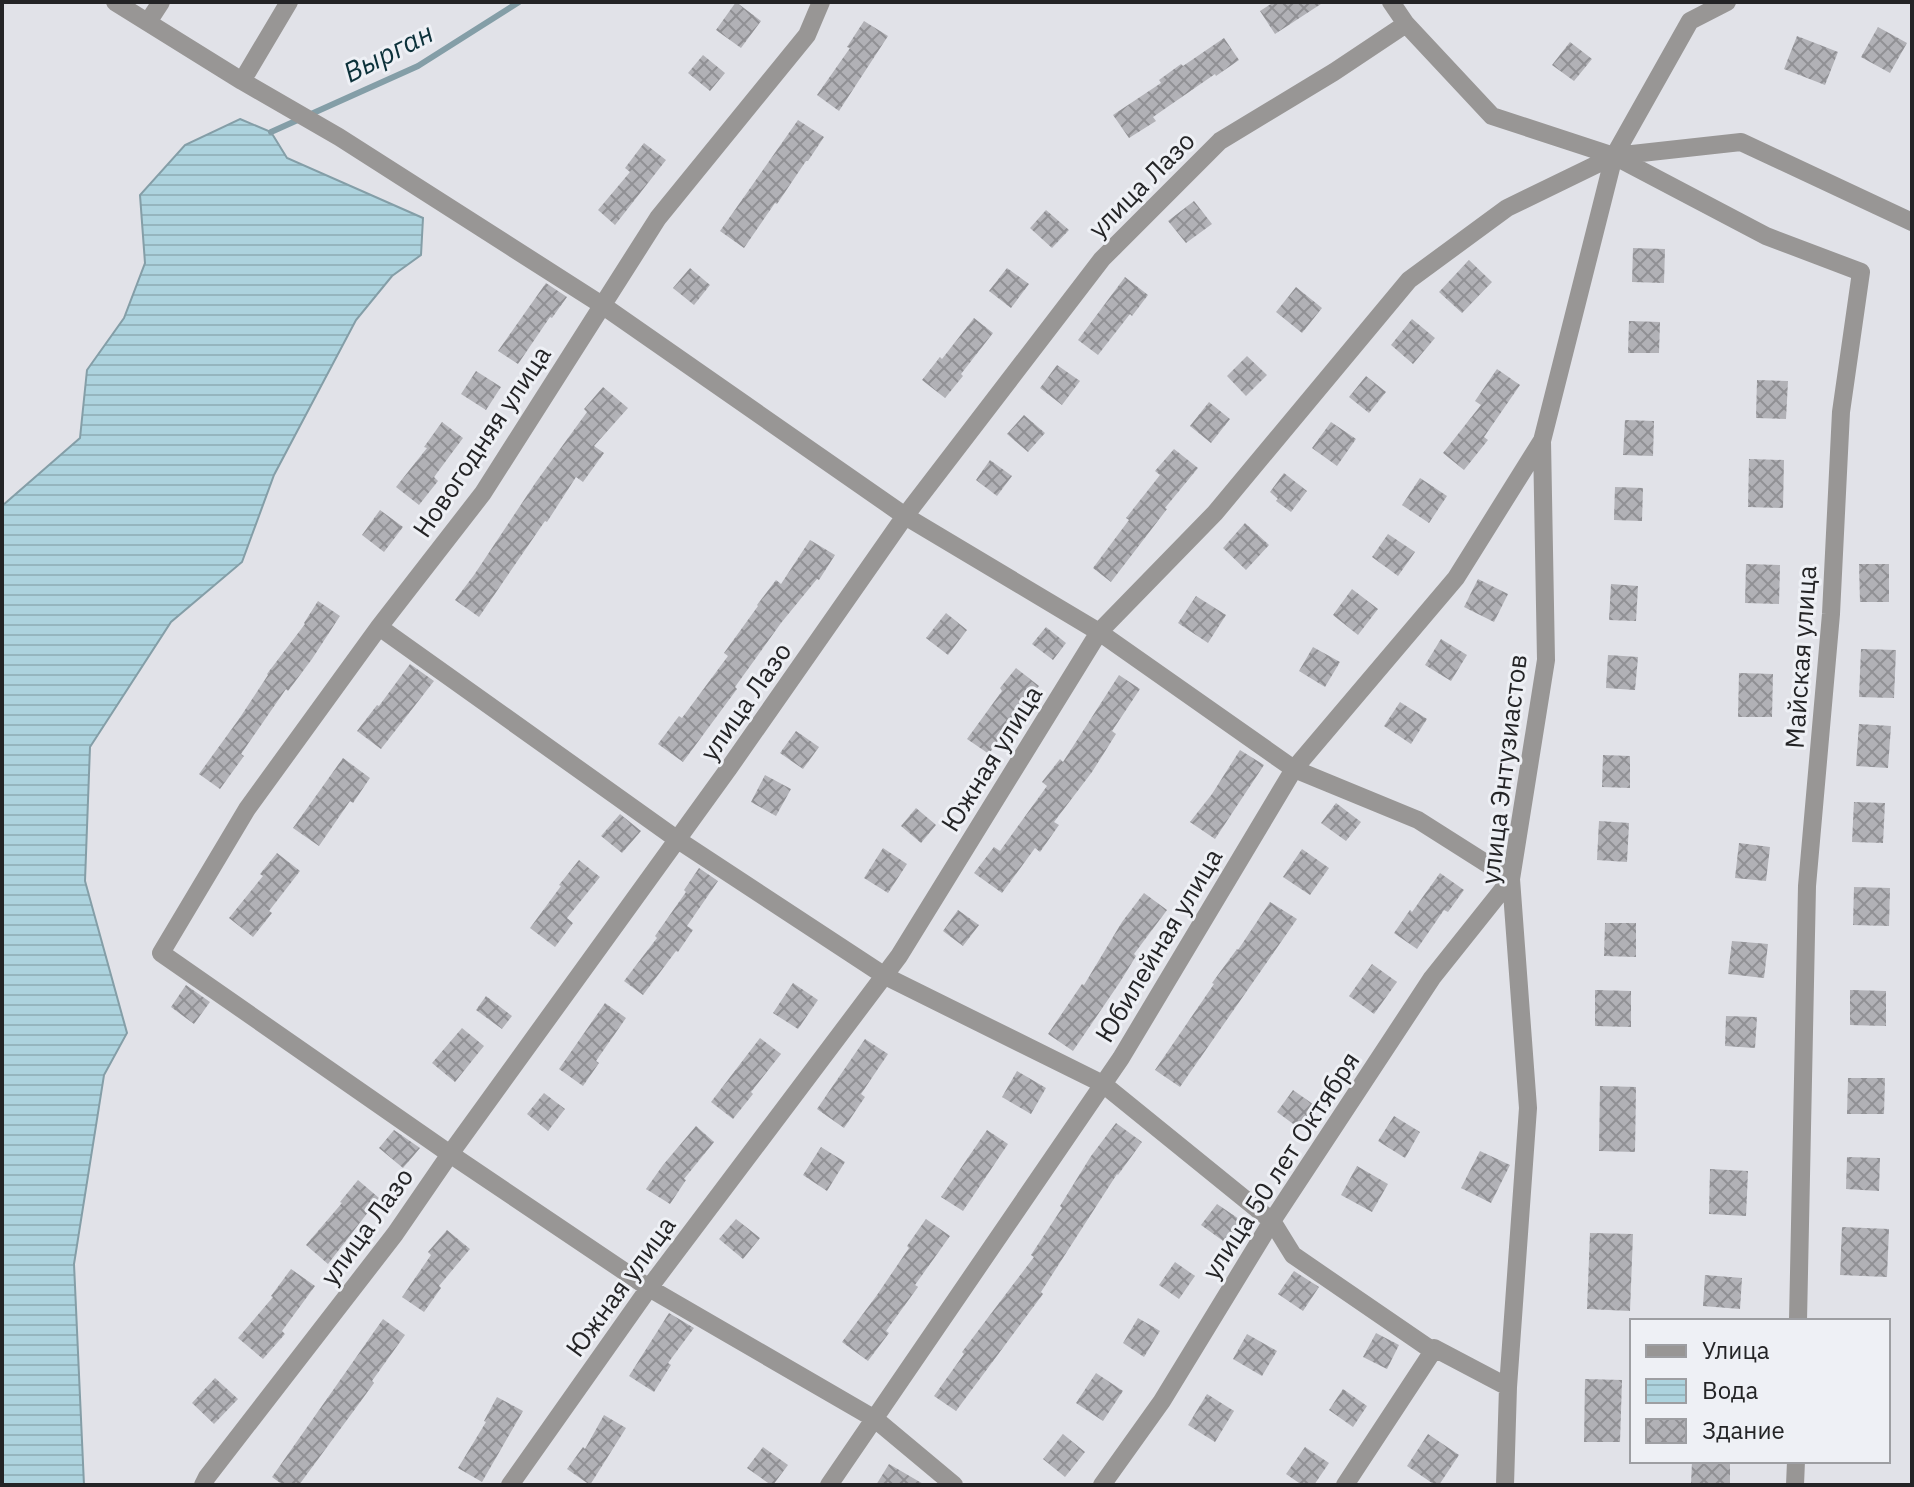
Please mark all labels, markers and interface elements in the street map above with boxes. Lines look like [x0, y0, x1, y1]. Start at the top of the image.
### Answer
water label: Вырган [337, 14, 439, 90]
street label: улица Лазо [1080, 123, 1202, 245]
street label: Новогодняя улица [404, 338, 558, 543]
street label: Майская улица [1777, 564, 1823, 750]
street label: улица Лазо [692, 635, 798, 767]
street label: улица Энтузиастов [1472, 652, 1534, 886]
street label: Южная улица [933, 679, 1049, 837]
street label: Юбилейная улица [1087, 842, 1229, 1048]
street label: улица 50 лет Октября [1194, 1045, 1366, 1285]
street label: улица Лазо [312, 1160, 420, 1292]
street label: Южная улица [557, 1209, 683, 1363]
legend [1630, 1319, 1890, 1463]
text: Улица [1702, 1334, 1770, 1366]
text: Вода [1702, 1374, 1758, 1406]
text: Здание [1702, 1414, 1785, 1446]

